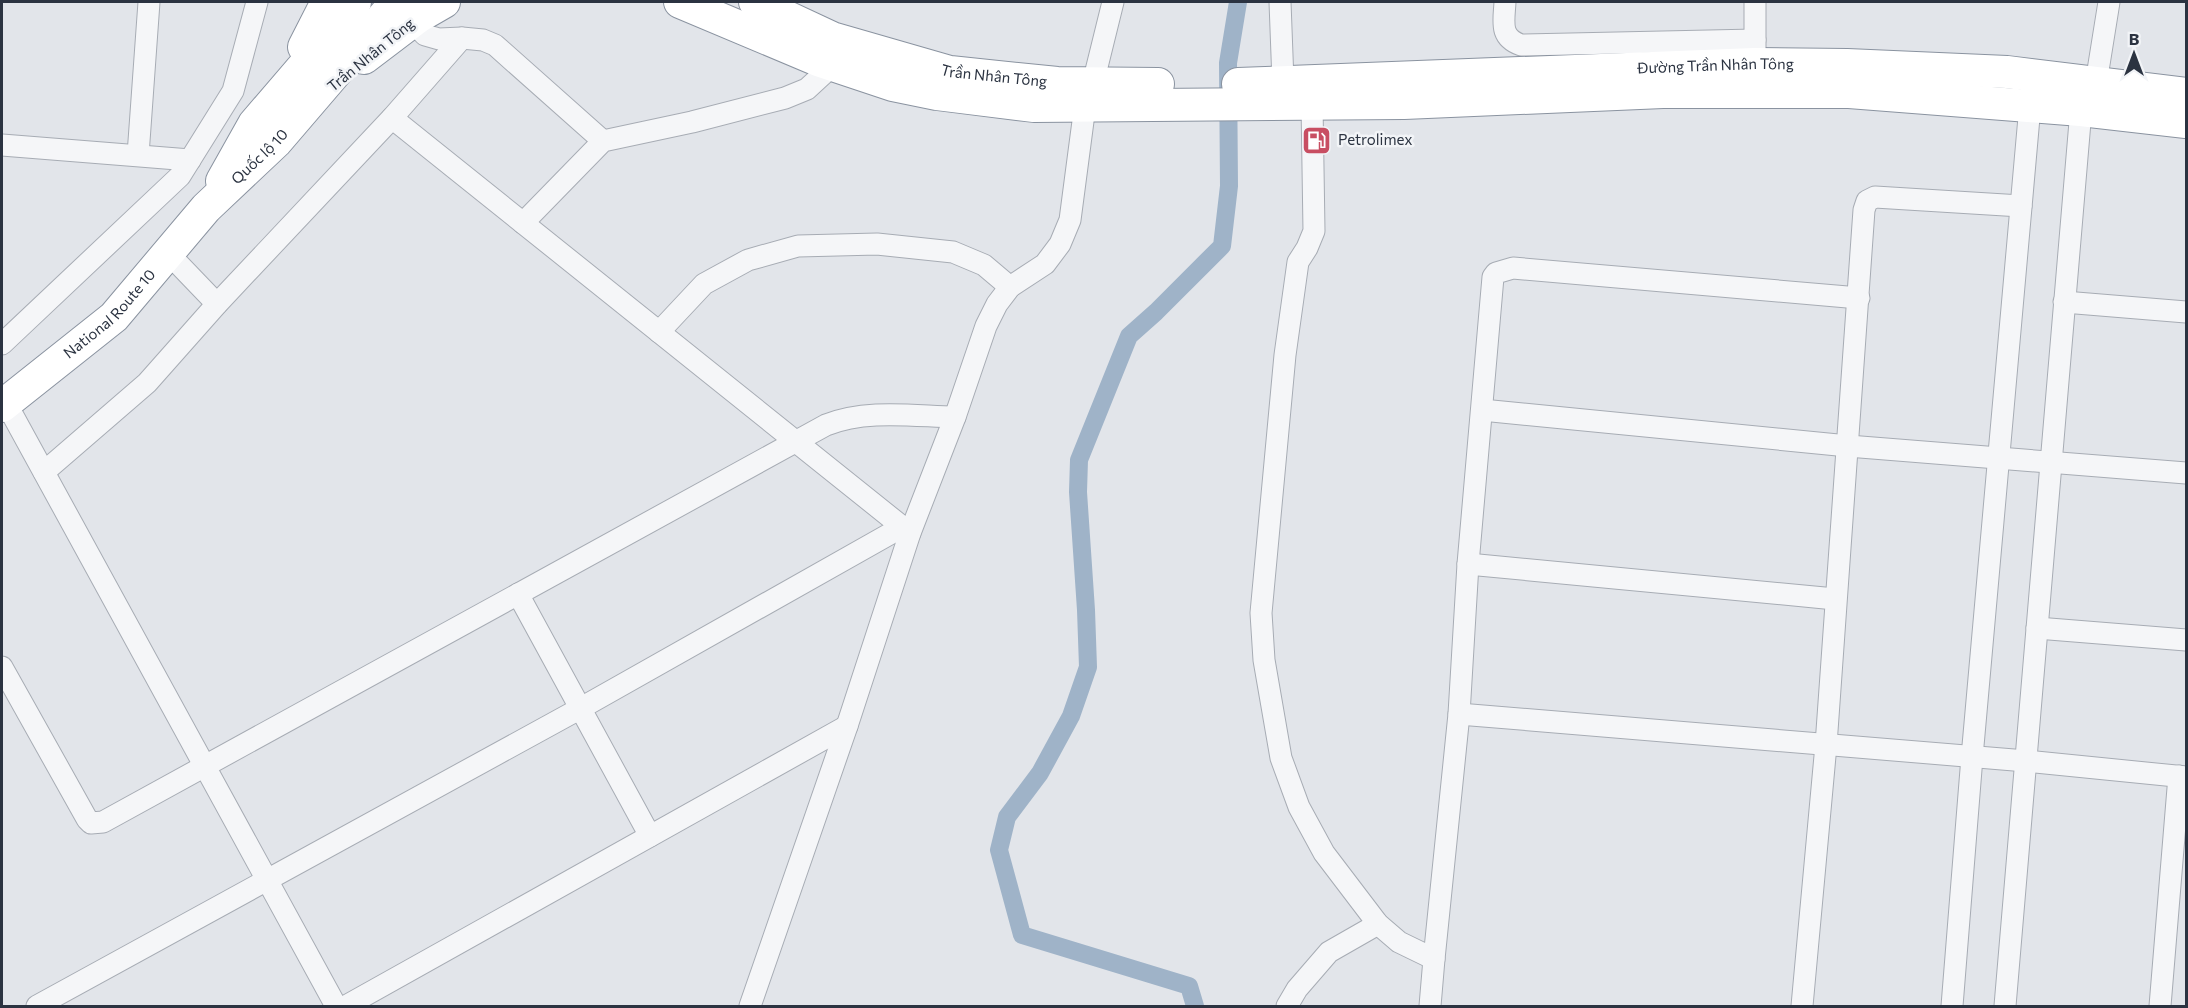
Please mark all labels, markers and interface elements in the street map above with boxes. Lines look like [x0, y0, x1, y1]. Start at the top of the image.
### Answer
street label: Trần Nhân Tông [323, 14, 418, 95]
north arrow [2104, 24, 2164, 84]
text: B [2129, 29, 2140, 48]
street label: Đường Trần Nhân Tông [1636, 54, 1794, 77]
street label: Trần Nhân Tông [939, 60, 1048, 90]
fuel station icon: Petrolimex [1301, 124, 1333, 156]
street label: Quốc lộ 10 [227, 125, 291, 187]
place label: Petrolimex [1338, 130, 1412, 148]
street label: National Route 10 [59, 265, 159, 362]

